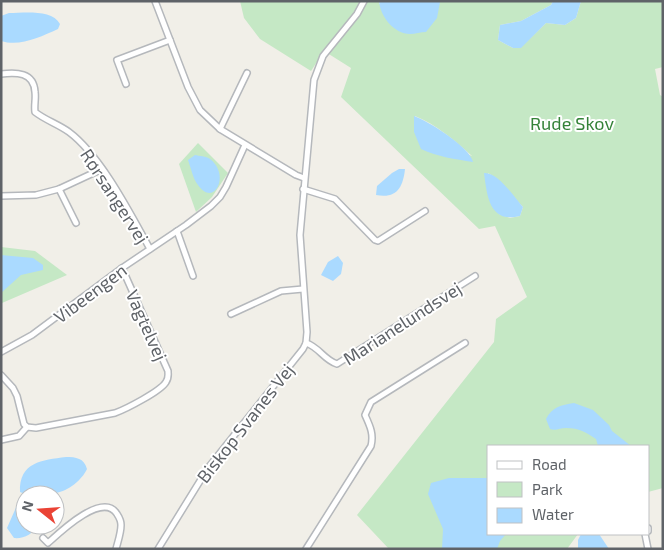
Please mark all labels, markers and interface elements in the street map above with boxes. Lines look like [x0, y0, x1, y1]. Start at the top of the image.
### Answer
park label: Rude Skov [530, 112, 614, 134]
street label: Rørsangervej [76, 145, 154, 247]
street label: Vibeengen [49, 258, 131, 328]
street label: Marianelundsvej [339, 277, 465, 369]
street label: Vagtelvej [122, 286, 172, 364]
street label: Biskop Svanes Vej [192, 359, 298, 487]
legend [487, 445, 649, 535]
text: Road [532, 455, 567, 473]
text: Park [532, 480, 563, 498]
north arrow [15, 485, 65, 535]
text: N [17, 499, 37, 513]
text: Water [532, 505, 574, 523]

